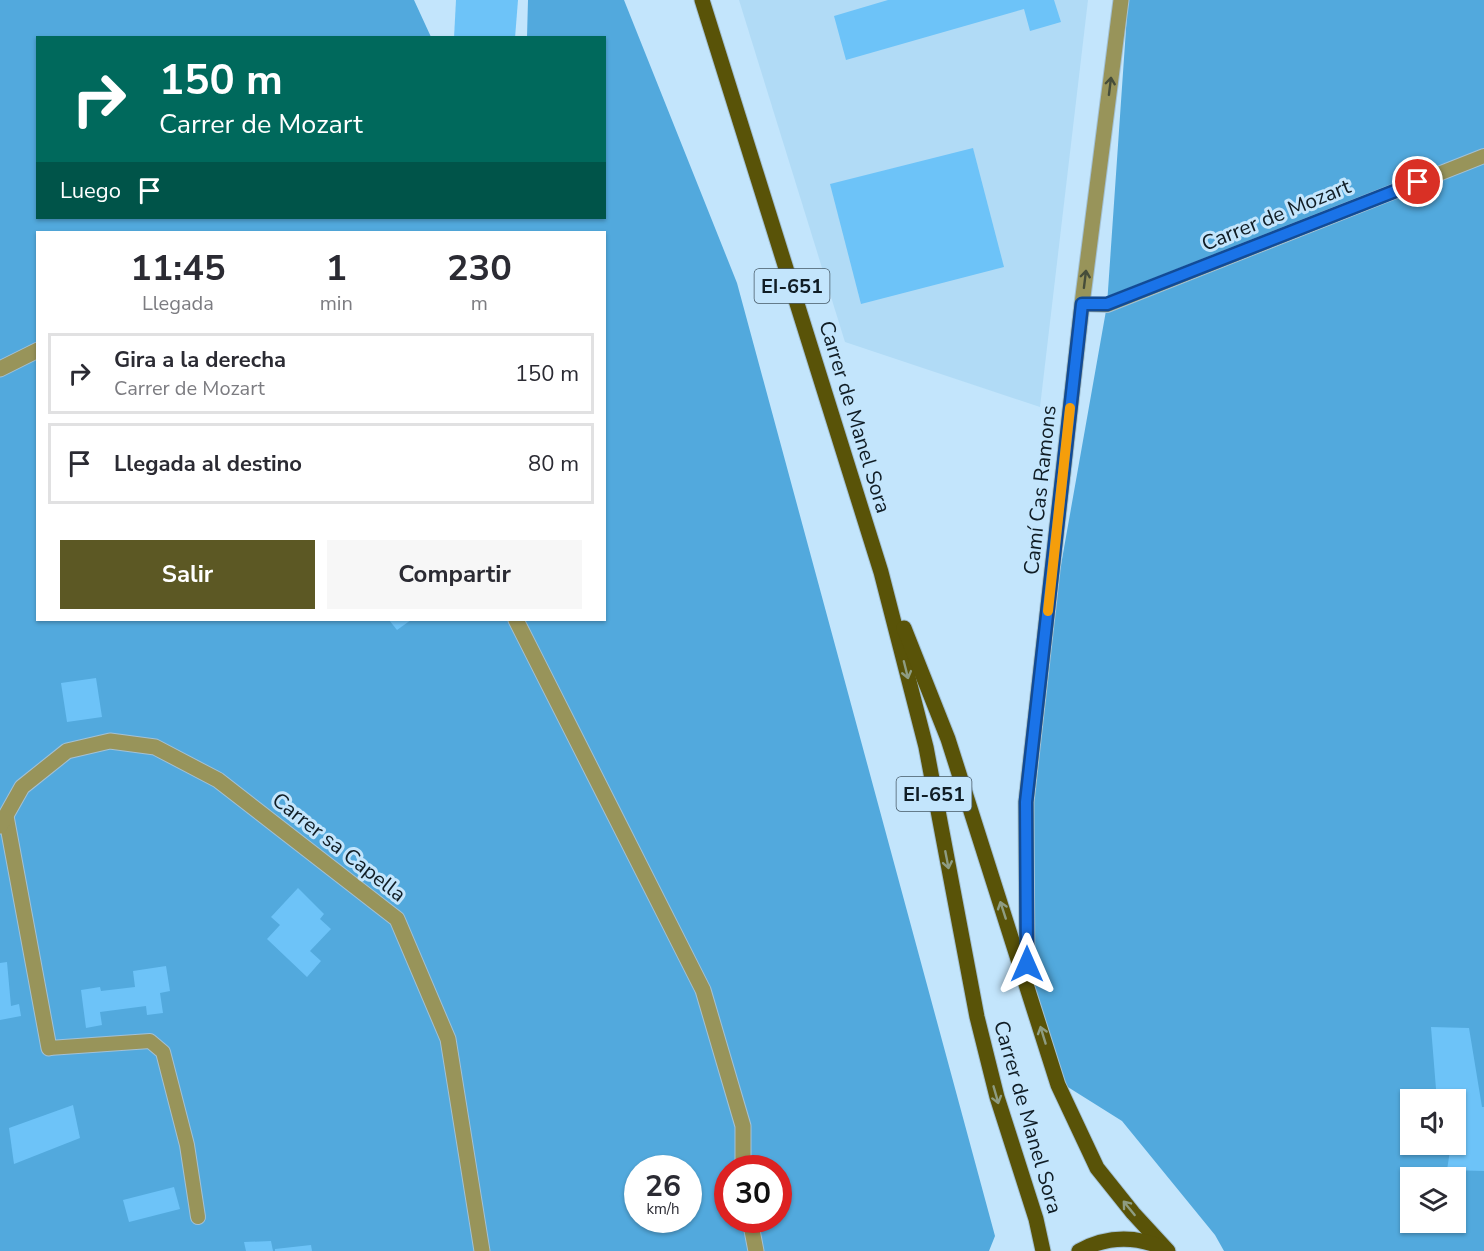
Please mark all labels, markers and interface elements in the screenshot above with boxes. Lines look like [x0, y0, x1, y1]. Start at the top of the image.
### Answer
text: 150 m [159, 52, 283, 109]
icon: right [60, 60, 138, 138]
one-way arrow [1105, 77, 1116, 96]
text: Carrer de Mozart [159, 106, 363, 143]
pin [1392, 156, 1443, 207]
icon: arrive [1401, 165, 1434, 198]
street label: Carrer de Mozart [1197, 172, 1355, 258]
icon: arrive [133, 174, 166, 207]
text: Luego [60, 176, 121, 206]
text: 11:45 [130, 244, 226, 293]
text: 1 [325, 244, 347, 293]
text: 230 [447, 244, 512, 293]
road number: EI-651 [754, 269, 830, 303]
one-way arrow [1080, 270, 1091, 290]
text: Llegada [142, 290, 214, 317]
text: min [320, 290, 353, 317]
text: m [471, 290, 488, 317]
street label: Carrer de Manel Sora [812, 317, 898, 517]
text: Gira a la derecha [114, 345, 286, 375]
icon: right [63, 357, 96, 390]
text: 150 m [515, 359, 579, 389]
text: Carrer de Mozart [114, 375, 265, 402]
street label: Camí Cas Ramons [1017, 404, 1063, 576]
icon: arrive [63, 447, 96, 480]
text: Llegada al destino [114, 449, 302, 479]
text: 80 m [528, 449, 579, 479]
button: Salir [60, 540, 315, 609]
button: Compartir [327, 540, 582, 609]
one-way arrow [901, 660, 913, 679]
road number: EI-651 [896, 777, 972, 811]
street label: Carrer sa Capella [266, 786, 412, 908]
one-way arrow [942, 850, 953, 870]
one-way arrow [997, 901, 1008, 920]
position arrow [995, 932, 1059, 996]
street label: Carrer de Manel Sora [987, 1017, 1069, 1217]
one-way arrow [1037, 1026, 1048, 1045]
one-way arrow [991, 1085, 1003, 1104]
map controls [1400, 1089, 1466, 1233]
button: sound [1400, 1089, 1466, 1155]
speed limit sign: 30 [714, 1155, 792, 1233]
text: 26 [645, 1166, 681, 1207]
button: layers [1400, 1167, 1466, 1233]
text: km/h [646, 1199, 680, 1219]
one-way arrow [1122, 1201, 1136, 1216]

